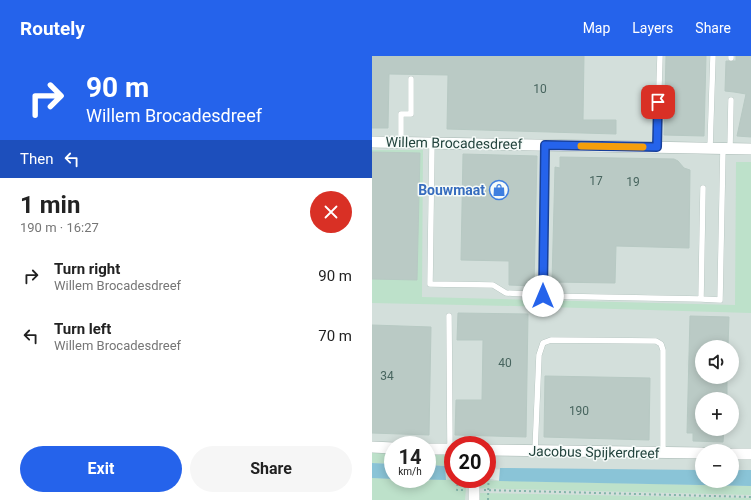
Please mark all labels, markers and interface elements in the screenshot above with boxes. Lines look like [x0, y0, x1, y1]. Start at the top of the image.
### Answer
text: Routely [20, 17, 85, 40]
text: Map [583, 20, 610, 36]
text: Layers [632, 20, 673, 36]
text: Share [695, 20, 731, 36]
text: 90 m [86, 71, 149, 104]
icon: right [20, 72, 72, 124]
house number: 10 [533, 82, 547, 96]
pin [641, 85, 675, 119]
icon: arrive [647, 91, 669, 113]
text: Willem Brocadesdreef [86, 105, 262, 126]
street label: Willem Brocadesdreef [385, 134, 523, 152]
icon: left [61, 148, 83, 170]
text: Then [20, 150, 53, 168]
house number: 17 [589, 174, 603, 188]
house number: 19 [626, 175, 640, 189]
shop icon: Bouwmaat [488, 179, 510, 201]
place label: Bouwmaat [418, 182, 485, 198]
text: 1 min [20, 191, 80, 219]
button: close [310, 191, 352, 233]
text: 190 m · 16:27 [20, 220, 99, 235]
text: Turn right [54, 260, 120, 278]
icon: right [20, 265, 42, 287]
text: 90 m [318, 267, 352, 285]
position arrow [522, 275, 564, 317]
text: Willem Brocadesdreef [54, 278, 181, 293]
text: Turn left [54, 320, 111, 338]
icon: left [20, 325, 42, 347]
text: 70 m [318, 327, 352, 345]
text: Willem Brocadesdreef [54, 338, 181, 353]
map controls [695, 340, 739, 488]
button: sound [695, 340, 739, 384]
house number: 40 [498, 356, 512, 370]
house number: 34 [380, 369, 394, 383]
button: + [695, 392, 739, 436]
house number: 190 [569, 404, 589, 418]
speed limit sign: 20 [444, 436, 496, 488]
street label: Jacobus Spijkerdreef [528, 443, 660, 461]
button: − [695, 444, 739, 488]
text: 14 [399, 445, 421, 469]
button: Exit [20, 446, 182, 492]
button: Share [190, 446, 352, 492]
text: km/h [398, 466, 422, 477]

